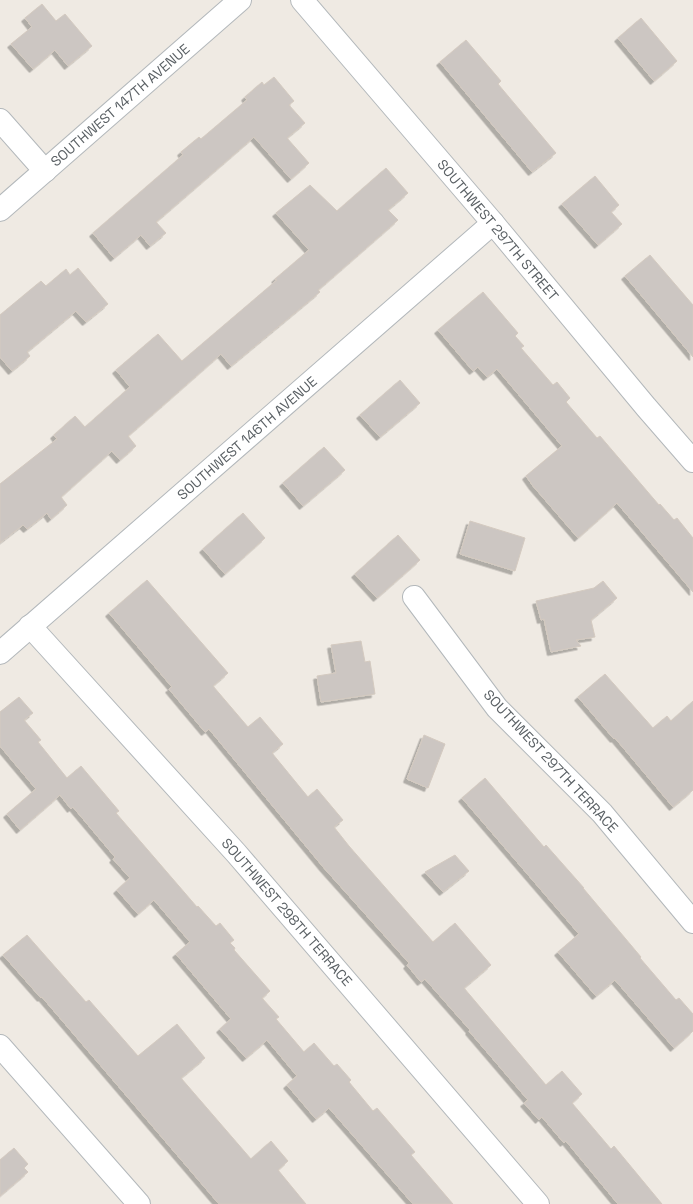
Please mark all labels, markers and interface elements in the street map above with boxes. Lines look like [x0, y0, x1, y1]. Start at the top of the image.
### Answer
street label: SOUTHWEST 147TH AVENUE [47, 40, 193, 170]
street label: SOUTHWEST 297TH STREET [433, 156, 563, 304]
street label: SOUTHWEST 146TH AVENUE [173, 372, 321, 504]
street label: SOUTHWEST 297TH TERRACE [480, 686, 622, 836]
street label: SOUTHWEST 298TH TERRACE [218, 834, 356, 990]

